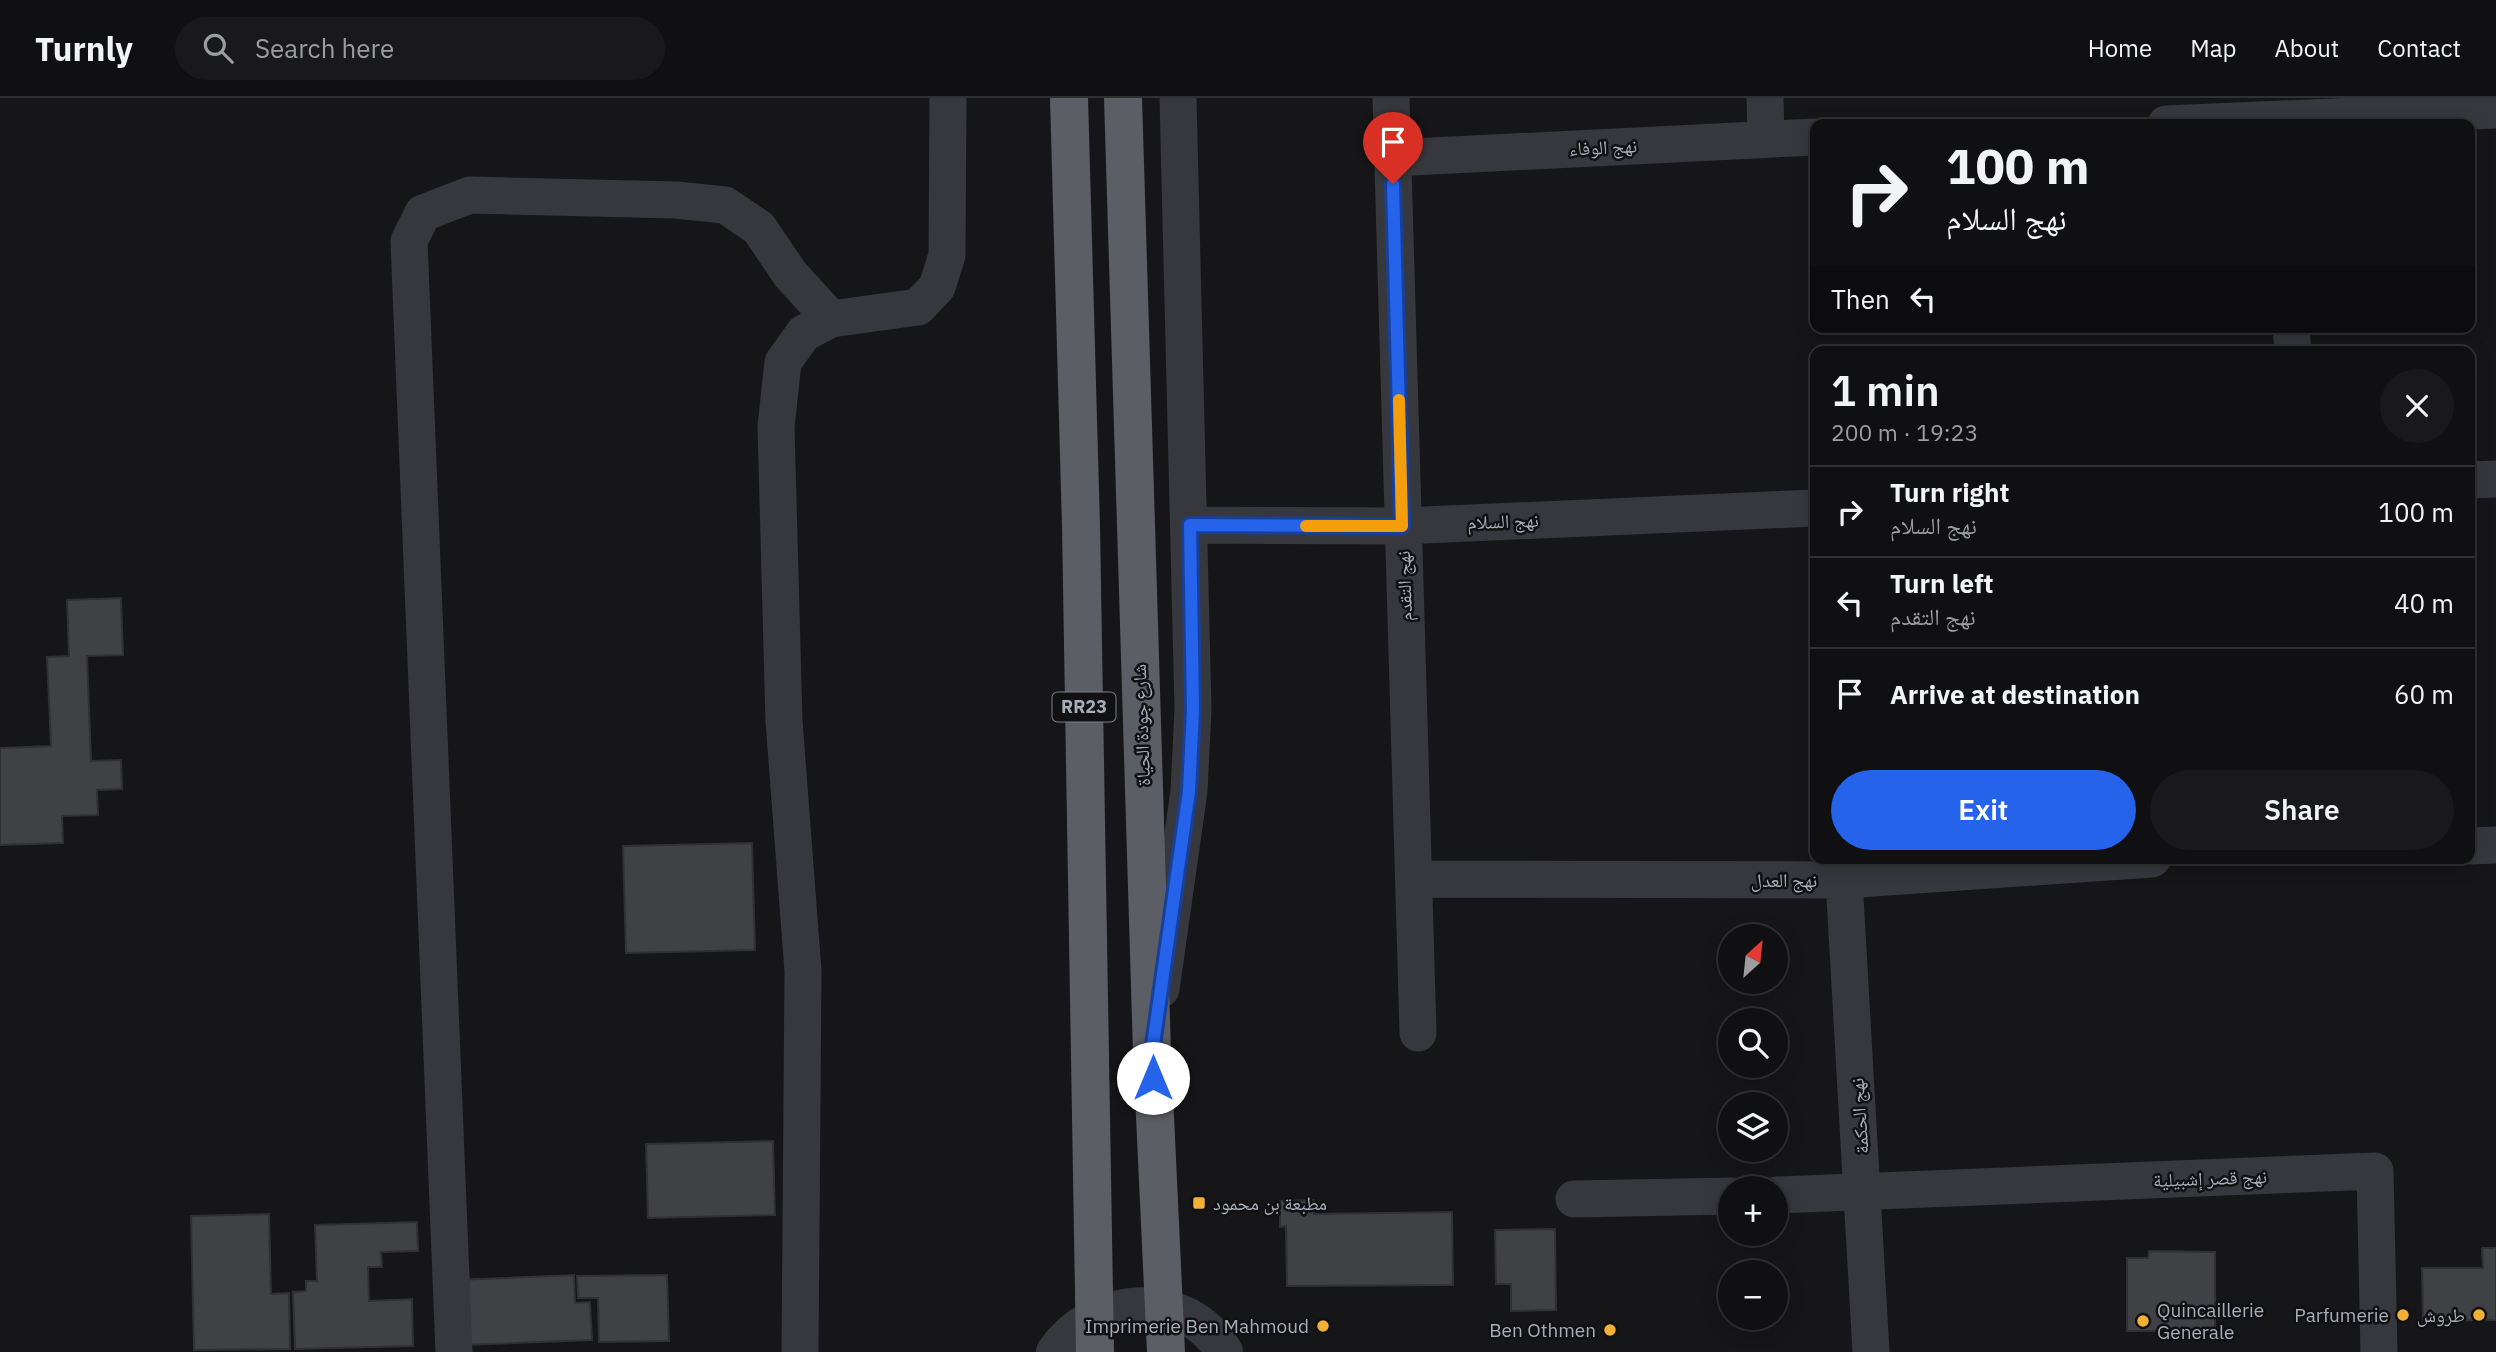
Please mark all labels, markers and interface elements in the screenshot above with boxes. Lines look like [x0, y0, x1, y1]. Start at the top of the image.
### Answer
search box [175, 17, 665, 80]
text: Turnly [35, 27, 133, 70]
icon: search [199, 29, 237, 67]
text: Search here [255, 31, 394, 65]
text: Home [2088, 32, 2152, 64]
text: Map [2190, 32, 2236, 64]
text: About [2274, 32, 2339, 64]
text: Contact [2377, 32, 2461, 64]
pin [1363, 112, 1423, 184]
icon: arrive [1374, 123, 1412, 161]
street label: نهج الوفاء [1568, 133, 1638, 162]
text: 100 m [1946, 134, 2090, 197]
icon: right [1831, 147, 1922, 238]
text: نهج السلام [1946, 197, 2067, 239]
icon: left [1904, 280, 1942, 318]
text: Then [1831, 282, 1890, 316]
text: 1 min [1831, 363, 1940, 418]
button: close [2380, 369, 2454, 443]
text: 200 m · 19:23 [1831, 417, 1978, 447]
text: Turn right [1890, 475, 2009, 509]
icon: right [1831, 493, 1869, 531]
text: 100 m [2378, 495, 2454, 529]
street label: نهج السلام [1467, 508, 1539, 536]
text: نهج السلام [1890, 510, 1977, 540]
street label: نهج التقدم [1391, 550, 1419, 622]
text: Turn left [1890, 566, 1993, 600]
icon: left [1831, 584, 1869, 622]
text: 40 m [2394, 586, 2454, 620]
text: نهج التقدم [1890, 601, 1976, 631]
street label: شارع جودة الحياة [1127, 663, 1155, 787]
icon: arrive [1831, 675, 1869, 713]
text: Arrive at destination [1890, 677, 2140, 711]
text: 60 m [2394, 677, 2454, 711]
road number: RR23 [1052, 692, 1116, 722]
button: Exit [1831, 770, 2136, 850]
button: Share [2150, 770, 2454, 850]
street label: نهج العدل [1751, 868, 1817, 893]
north arrow [1718, 924, 1788, 994]
map controls [1718, 924, 1788, 1330]
button: search [1718, 1008, 1788, 1078]
position arrow [1116, 1041, 1190, 1115]
street label: نهج الحكمة [1844, 1077, 1875, 1155]
button: layers [1718, 1092, 1788, 1162]
street label: نهج قصر إشبيلية [2153, 1164, 2267, 1194]
button: + [1718, 1176, 1788, 1246]
place label: مطبعة بن محمود [1213, 1191, 1327, 1215]
marker: مطبعة بن محمود [1191, 1195, 1207, 1211]
button: − [1718, 1260, 1788, 1330]
place label: Quincaillerie Generale [2157, 1298, 2264, 1344]
place label: Parfumerie [2294, 1303, 2389, 1327]
place label: طروش [2417, 1303, 2465, 1327]
marker: Parfumerie [2395, 1307, 2411, 1323]
marker: طروش [2471, 1307, 2487, 1323]
marker: Quincaillerie Generale [2135, 1313, 2151, 1329]
place label: Imprimerie Ben Mahmoud [1085, 1314, 1309, 1338]
marker: Imprimerie Ben Mahmoud [1315, 1318, 1331, 1334]
place label: Ben Othmen [1489, 1318, 1596, 1342]
marker: Ben Othmen [1602, 1322, 1618, 1338]

